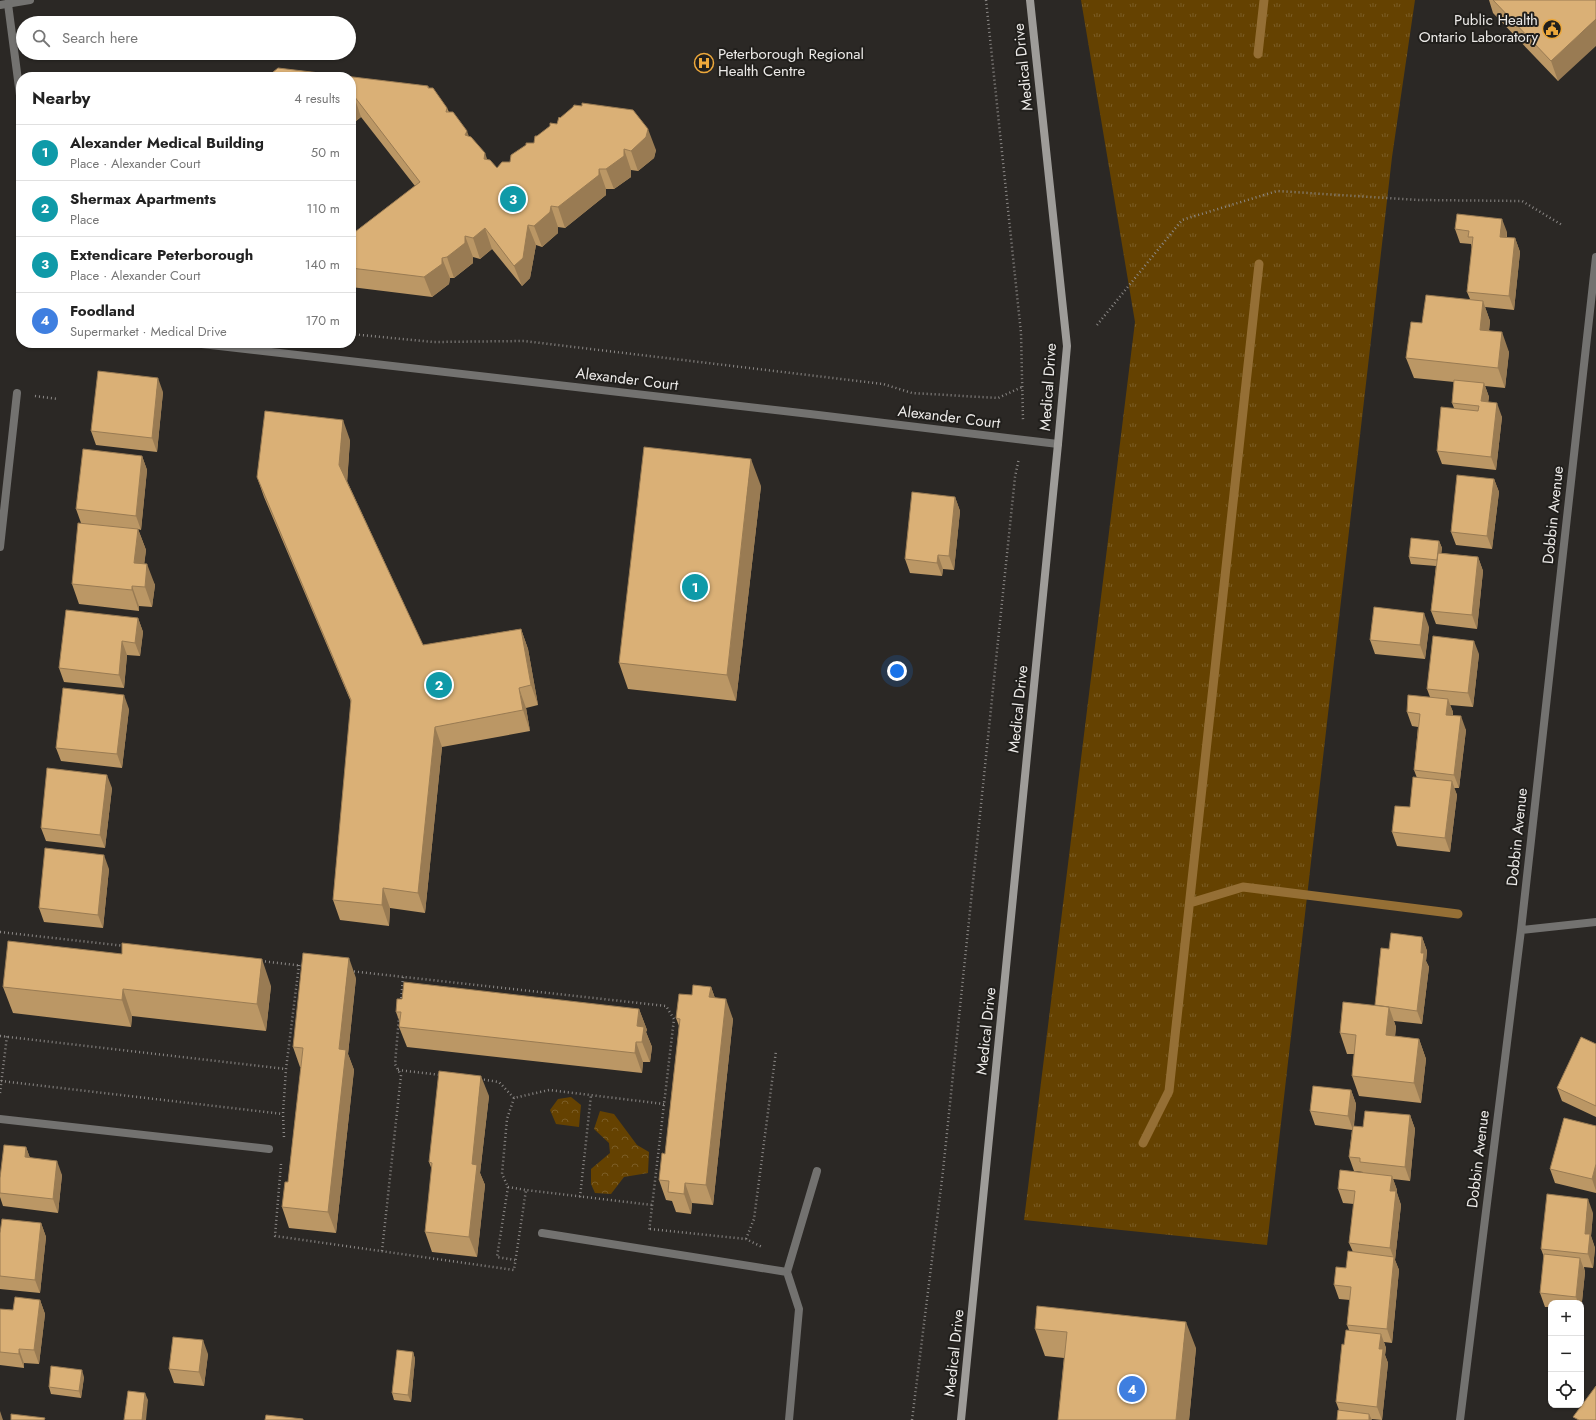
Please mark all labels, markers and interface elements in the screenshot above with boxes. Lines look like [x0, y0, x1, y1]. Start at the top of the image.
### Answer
place label: Public Health Ontario Laboratory [1419, 9, 1538, 48]
search box [16, 16, 356, 60]
public building icon: Public Health Ontario Laboratory [1541, 18, 1563, 40]
street label: Medical Drive [1007, 22, 1039, 112]
icon: search [30, 27, 52, 49]
text: Search here [62, 27, 138, 49]
place label: Peterborough Regional Health Centre [718, 43, 864, 82]
hospital icon: Peterborough Regional Health Centre [693, 52, 715, 74]
text: Nearby [32, 86, 90, 110]
text: 4 results [294, 89, 340, 108]
text: Alexander Medical Building [70, 132, 264, 154]
text: 1 [42, 143, 48, 162]
text: 50 m [311, 143, 340, 162]
text: Place · Alexander Court [70, 154, 200, 173]
pin: 3 [500, 184, 526, 214]
text: Shermax Apartments [70, 188, 216, 210]
text: 2 [41, 199, 49, 218]
text: 110 m [306, 199, 340, 218]
text: Place [70, 210, 99, 229]
text: Extendicare Peterborough [70, 244, 253, 266]
text: 3 [41, 255, 49, 274]
text: 140 m [305, 255, 340, 274]
text: Place · Alexander Court [70, 266, 200, 285]
text: Foodland [70, 300, 135, 322]
text: 4 [40, 311, 50, 330]
text: 170 m [305, 311, 340, 330]
text: Supermarket · Medical Drive [70, 322, 227, 341]
street label: Medical Drive [1034, 342, 1062, 432]
street label: Alexander Court [574, 362, 680, 396]
street label: Alexander Court [896, 400, 1002, 434]
street label: Dobbin Avenue [1537, 465, 1569, 565]
pin: 1 [682, 572, 708, 602]
your location [887, 661, 907, 681]
street label: Medical Drive [1002, 664, 1034, 754]
pin: 2 [426, 670, 452, 700]
street label: Dobbin Avenue [1501, 787, 1533, 887]
street label: Medical Drive [970, 986, 1002, 1076]
street label: Dobbin Avenue [1461, 1109, 1495, 1209]
map controls [1548, 1300, 1584, 1408]
button: + [1548, 1300, 1584, 1336]
street label: Medical Drive [938, 1308, 970, 1398]
button: − [1548, 1336, 1584, 1372]
button: locate [1548, 1372, 1584, 1408]
pin: 4 [1119, 1374, 1145, 1404]

